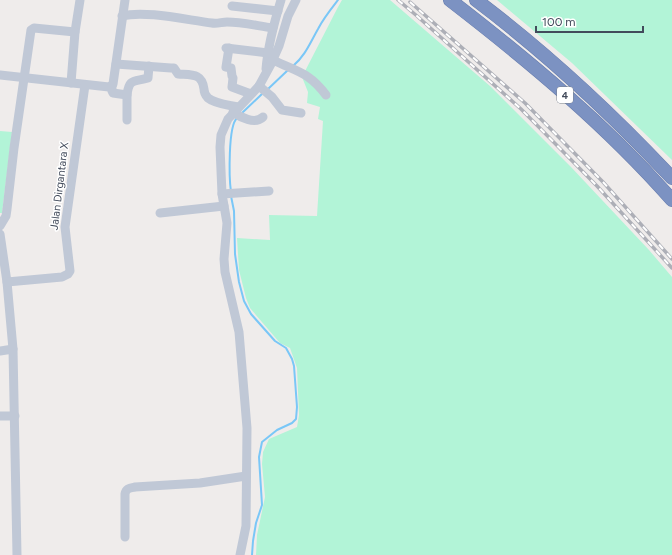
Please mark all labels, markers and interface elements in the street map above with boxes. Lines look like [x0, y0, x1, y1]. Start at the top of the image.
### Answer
scale bar [536, 8, 643, 34]
text: 100 m [542, 15, 576, 29]
road number: 4 [557, 87, 573, 103]
street label: Jalan Dirgantara X [48, 141, 71, 231]

